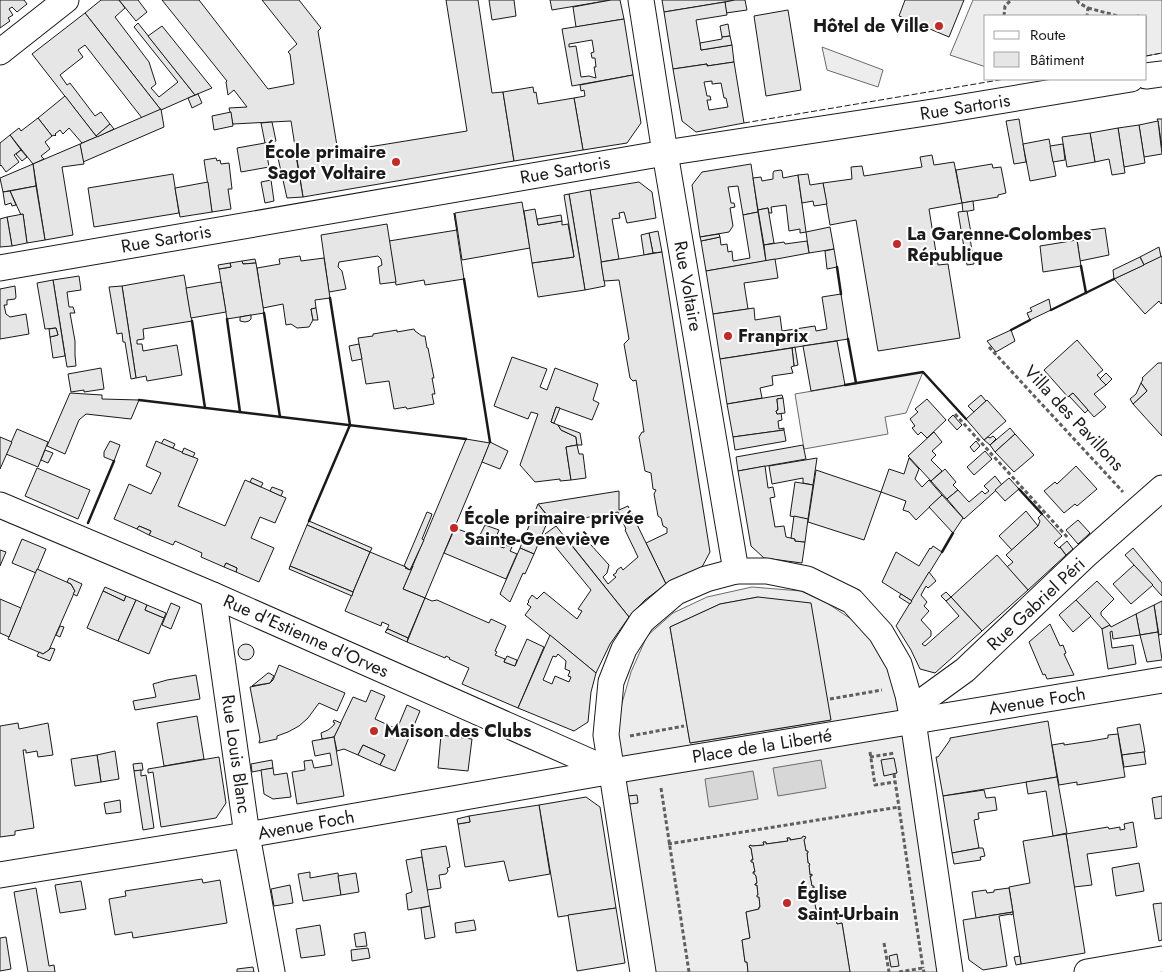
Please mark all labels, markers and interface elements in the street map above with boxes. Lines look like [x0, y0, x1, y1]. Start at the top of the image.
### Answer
place label: Hôtel de Ville [813, 13, 929, 39]
legend [984, 15, 1147, 80]
marker: Hôtel de Ville [933, 20, 945, 32]
text: Route [1030, 24, 1066, 46]
text: Bâtiment [1030, 49, 1084, 71]
street label: Rue Sartoris [918, 87, 1012, 127]
place label: École primaire Sagot Voltaire [265, 139, 386, 186]
street label: Rue Sartoris [518, 149, 612, 191]
marker: École primaire Sagot Voltaire [390, 156, 402, 168]
street label: Rue Sartoris [119, 218, 213, 260]
place label: La Garenne-Colombes République [907, 221, 1092, 268]
marker: La Garenne-Colombes République [891, 238, 903, 250]
street label: Rue Voltaire [667, 239, 709, 333]
place label: Franprix [738, 323, 809, 349]
marker: Franprix [722, 330, 734, 342]
street label: Villa des Pavillons [1018, 359, 1130, 477]
place label: École primaire privée Sainte-Geneviève [464, 505, 644, 552]
marker: École primaire privée Sainte-Geneviève [448, 522, 460, 534]
street label: Rue Gabriel Péri [981, 551, 1091, 657]
street label: Rue d'Estienne d'Orves [219, 588, 393, 684]
street label: Avenue Foch [987, 681, 1087, 721]
street label: Rue Louis Blanc [215, 693, 257, 815]
place label: Maison des Clubs [384, 718, 531, 744]
street label: Place de la Liberté [690, 722, 834, 770]
marker: Maison des Clubs [368, 725, 380, 737]
street label: Avenue Foch [256, 804, 356, 846]
place label: Église Saint-Urbain [797, 880, 899, 927]
marker: Église Saint-Urbain [781, 897, 793, 909]

